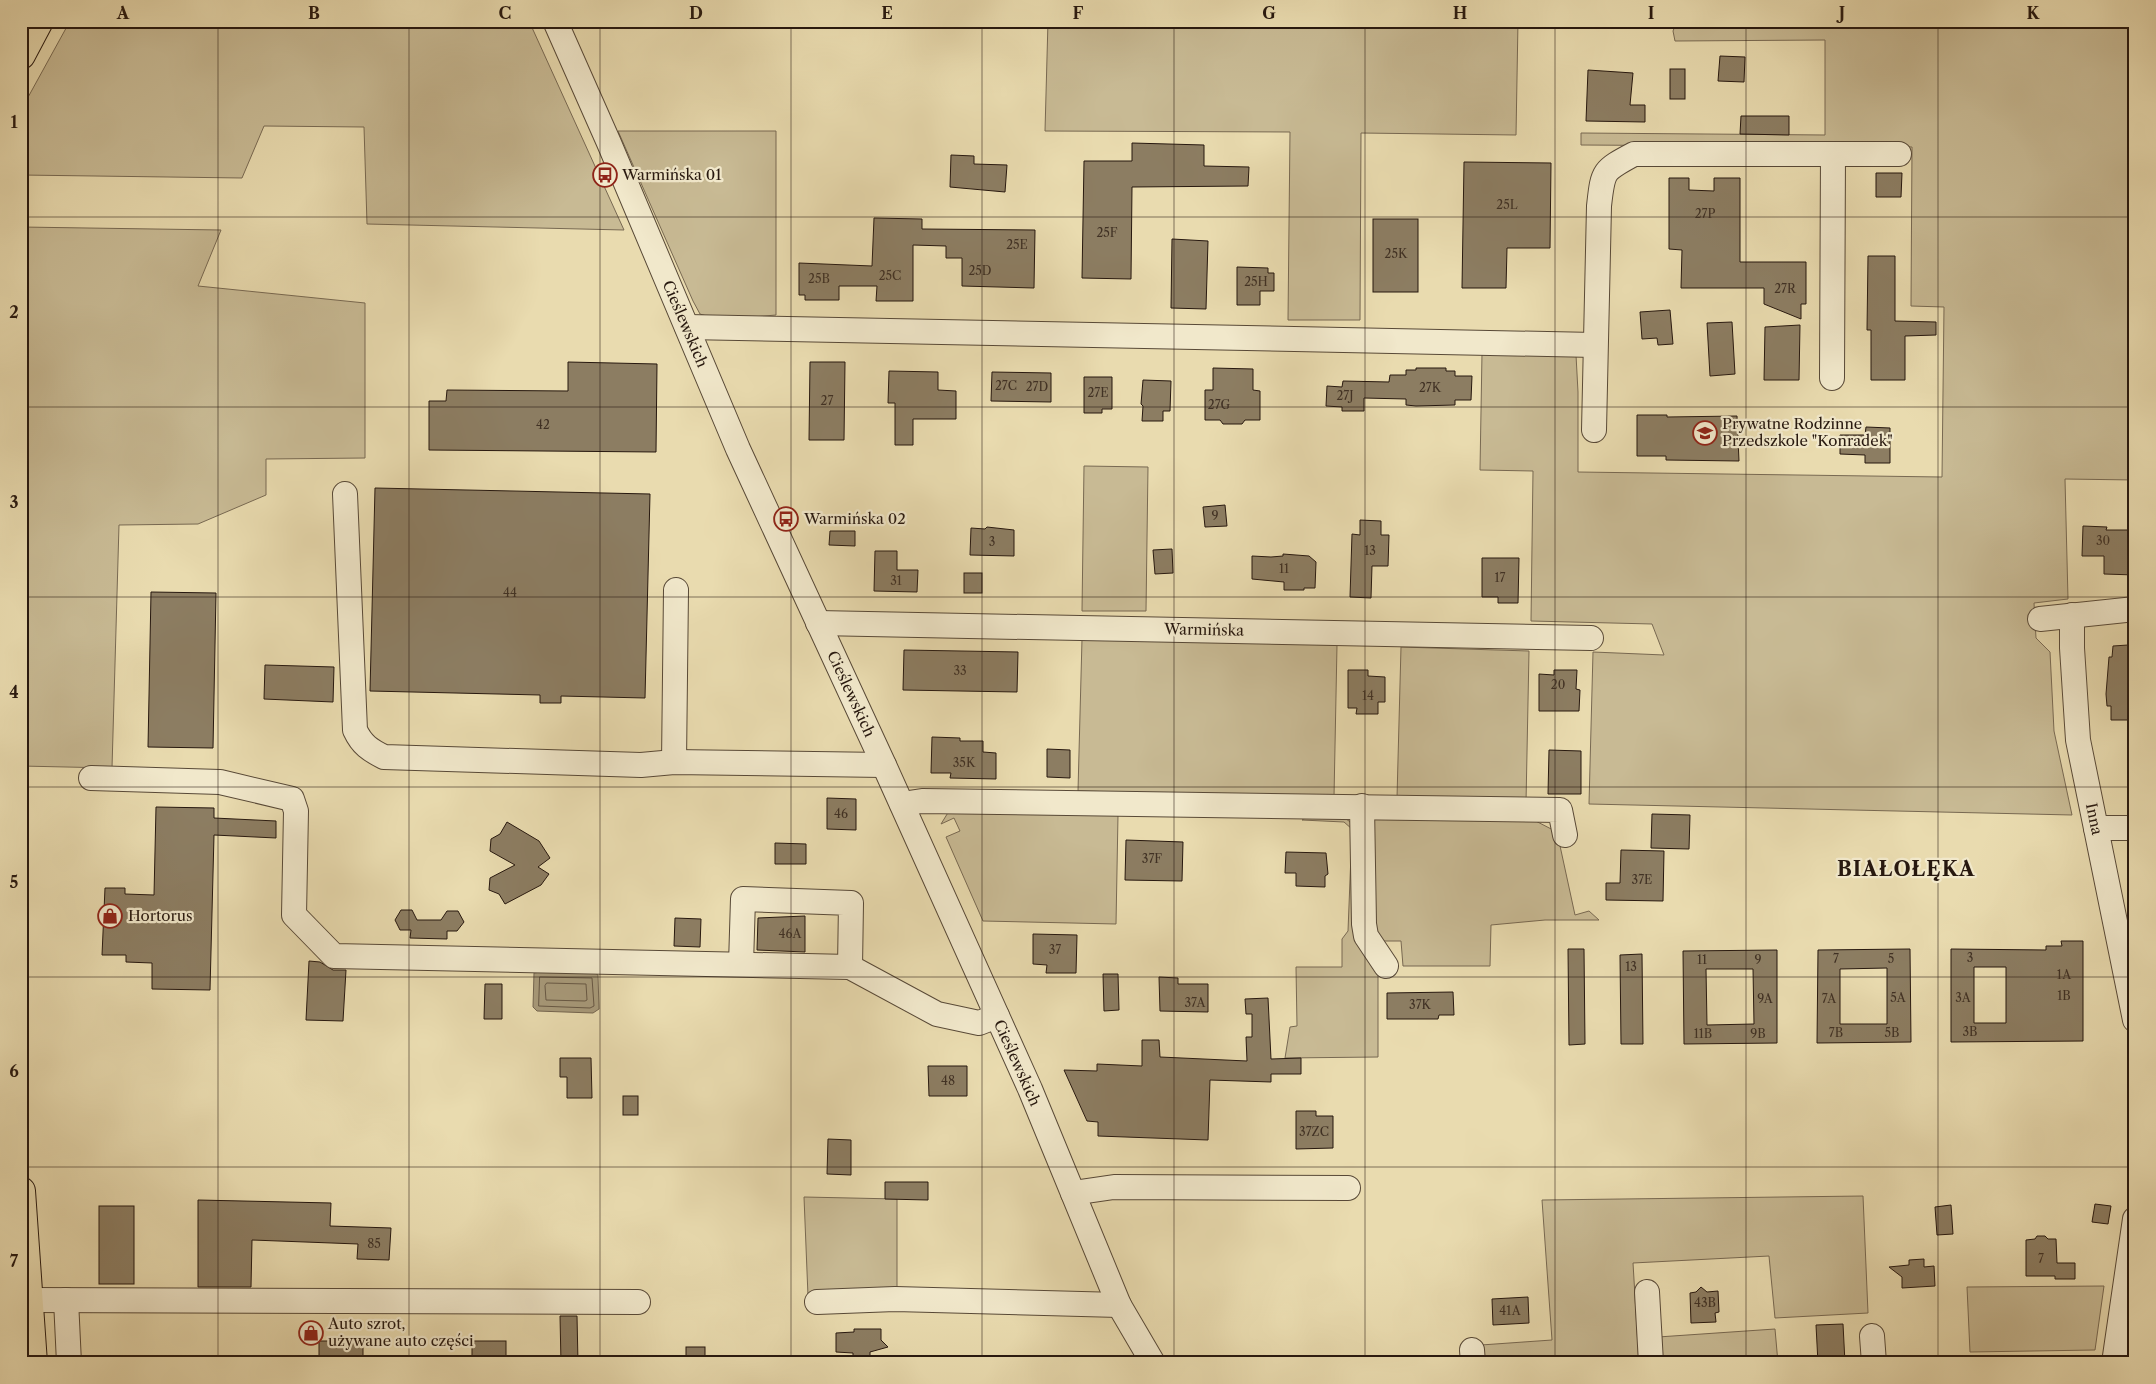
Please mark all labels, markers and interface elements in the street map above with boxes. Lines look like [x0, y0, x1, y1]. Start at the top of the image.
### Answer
text: A [116, 3, 130, 23]
text: B [308, 3, 320, 23]
text: C [499, 3, 511, 23]
text: D [689, 3, 703, 23]
text: E [881, 3, 893, 23]
text: F [1073, 3, 1084, 23]
text: G [1262, 3, 1276, 23]
text: H [1453, 3, 1467, 23]
text: I [1648, 3, 1655, 23]
text: J [1836, 3, 1845, 23]
text: K [2027, 3, 2041, 23]
text: 1 [10, 112, 18, 132]
bus stop icon: Warmińska 01 [592, 162, 618, 188]
place label: Warmińska 01 [621, 165, 722, 184]
house number: 25L [1496, 197, 1518, 212]
house number: 27P [1695, 206, 1715, 221]
house number: 25F [1096, 225, 1118, 240]
house number: 25E [1006, 237, 1028, 252]
house number: 25K [1385, 246, 1408, 261]
house number: 25D [968, 263, 992, 278]
house number: 25C [879, 268, 901, 283]
house number: 25B [808, 271, 830, 286]
house number: 25H [1244, 274, 1268, 289]
street label: Cieślewskich [659, 277, 713, 371]
house number: 27R [1774, 281, 1797, 296]
text: 2 [9, 302, 19, 322]
house number: 27C [995, 378, 1017, 393]
house number: 27D [1026, 379, 1049, 394]
house number: 27K [1419, 380, 1442, 395]
house number: 27E [1087, 385, 1109, 400]
house number: 27J [1336, 388, 1354, 403]
house number: 27 [821, 393, 833, 408]
house number: 27G [1208, 397, 1231, 412]
place label: Prywatne Rodzinne Przedszkole "Konradek" [1722, 414, 1893, 450]
house number: 42 [536, 417, 550, 432]
school or university icon: Prywatne Rodzinne Przedszkole "Konradek" [1692, 420, 1718, 446]
text: 3 [9, 492, 19, 512]
bus stop icon: Warmińska 02 [773, 506, 799, 532]
house number: 9 [1211, 508, 1219, 523]
place label: Warmińska 02 [803, 509, 906, 528]
house number: 30 [2096, 533, 2110, 548]
house number: 3 [989, 534, 995, 549]
house number: 13 [1364, 543, 1376, 558]
house number: 11 [1279, 561, 1289, 576]
house number: 17 [1495, 570, 1506, 585]
house number: 31 [890, 573, 902, 588]
house number: 44 [503, 585, 517, 600]
street label: Warmińska [1163, 619, 1244, 640]
street label: Cieślewskich [823, 648, 880, 740]
house number: 33 [953, 663, 967, 678]
house number: 20 [1551, 677, 1565, 692]
text: 4 [9, 682, 19, 702]
house number: 14 [1362, 688, 1374, 703]
house number: 35K [953, 755, 976, 770]
street label: Inna [2082, 801, 2107, 837]
house number: 46 [834, 806, 848, 821]
house number: 37F [1142, 851, 1162, 866]
district label: BIAŁOŁĘKA [1837, 857, 1975, 881]
text: 5 [10, 872, 19, 892]
house number: 37E [1632, 872, 1652, 887]
shop icon: Hortorus [97, 903, 123, 929]
place label: Hortorus [128, 906, 193, 925]
house number: 46A [779, 926, 803, 941]
house number: 37 [1049, 942, 1061, 957]
house number: 3 [1967, 950, 1973, 965]
house number: 7 [1833, 951, 1839, 966]
house number: 5 [1888, 951, 1894, 966]
house number: 11 [1697, 952, 1707, 967]
house number: 9 [1754, 952, 1762, 967]
house number: 13 [1625, 959, 1637, 974]
house number: 1A [2057, 967, 2072, 982]
house number: 1B [2057, 988, 2071, 1003]
house number: 5A [1890, 990, 1907, 1005]
house number: 3A [1955, 990, 1972, 1005]
house number: 9A [1757, 991, 1774, 1006]
house number: 7A [1822, 991, 1837, 1006]
house number: 37A [1185, 995, 1207, 1010]
house number: 37K [1409, 997, 1432, 1012]
street label: Cieślewskich [990, 1017, 1045, 1110]
house number: 3B [1963, 1024, 1978, 1039]
house number: 7B [1829, 1025, 1843, 1040]
house number: 5B [1885, 1025, 1899, 1040]
house number: 11B [1694, 1026, 1712, 1041]
house number: 9B [1750, 1026, 1766, 1041]
text: 6 [9, 1061, 19, 1081]
house number: 48 [941, 1073, 955, 1088]
house number: 37ZC [1299, 1124, 1329, 1139]
house number: 85 [367, 1236, 381, 1251]
text: 7 [10, 1251, 19, 1271]
house number: 7 [2038, 1251, 2044, 1266]
house number: 43B [1694, 1295, 1716, 1310]
house number: 41A [1499, 1303, 1522, 1318]
place label: Auto szrot, używane auto części [327, 1314, 474, 1350]
shop icon: Auto szrot, używane auto części [298, 1320, 324, 1346]

